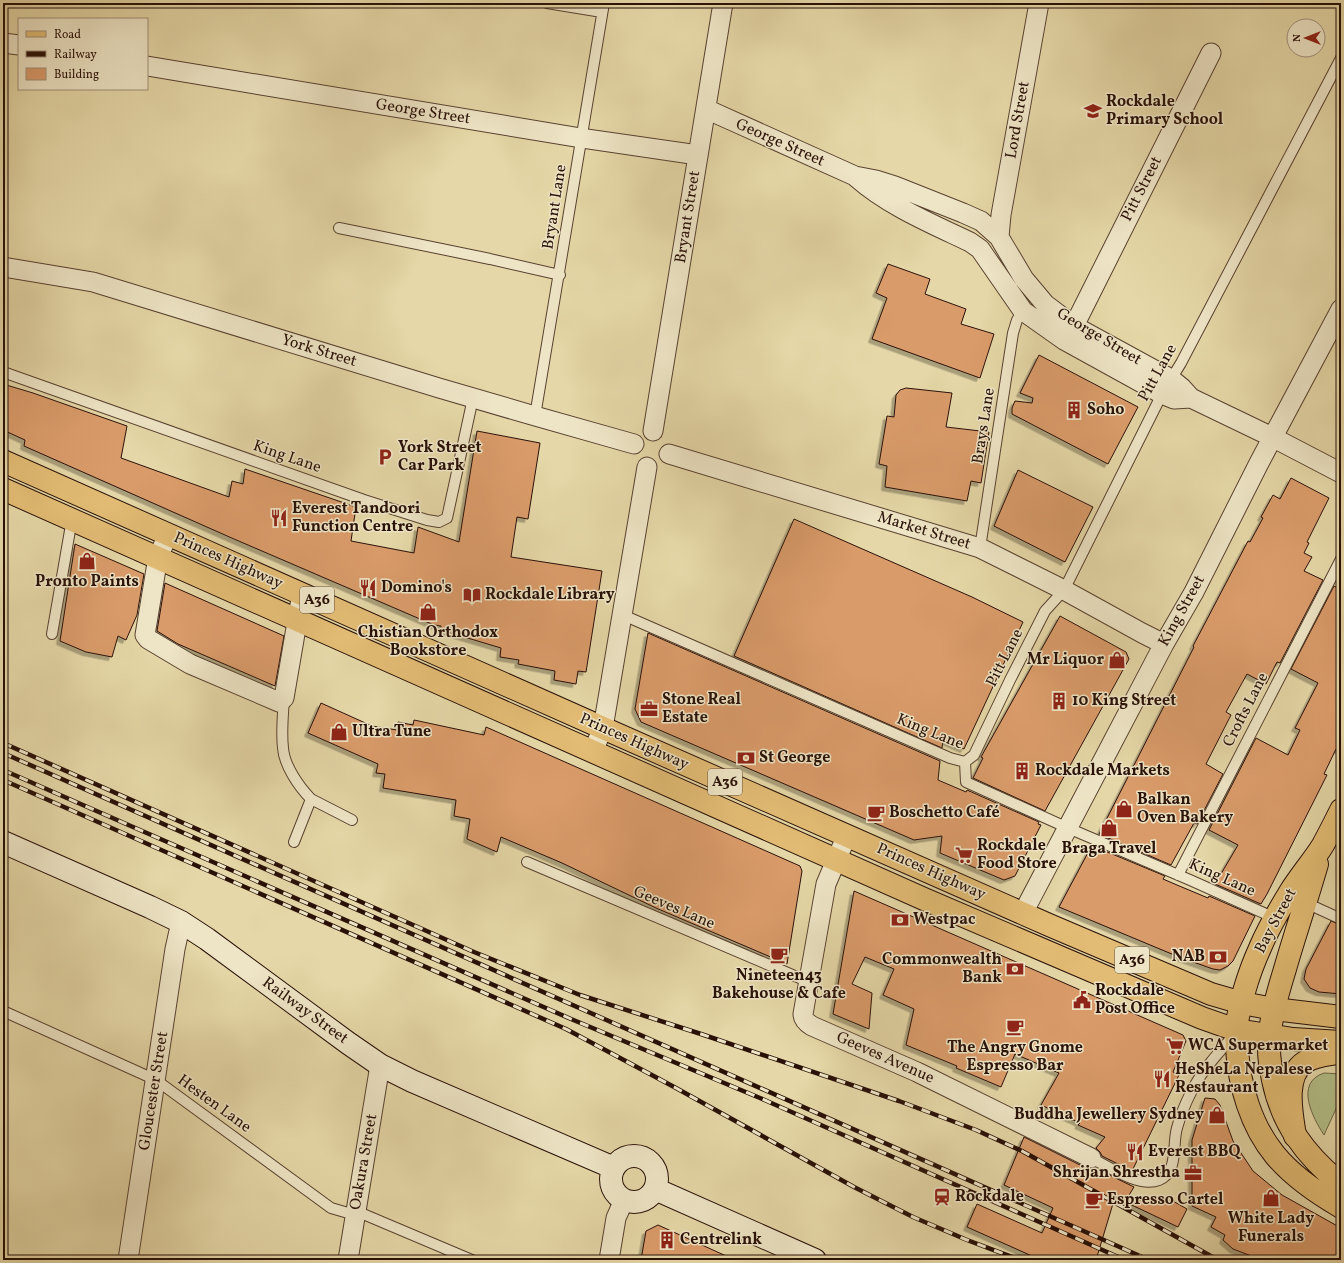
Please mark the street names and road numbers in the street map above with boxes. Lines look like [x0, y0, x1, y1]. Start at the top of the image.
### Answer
street label: Lord Street [1000, 79, 1036, 160]
street label: George Street [374, 94, 472, 130]
street label: George Street [732, 114, 828, 173]
street label: Pitt Street [1116, 152, 1168, 225]
street label: Bryant Lane [537, 163, 573, 251]
street label: Bryant Street [670, 169, 706, 265]
street label: George Street [1052, 303, 1146, 371]
street label: York Street [279, 329, 360, 373]
street label: Pitt Lane [1133, 340, 1183, 406]
street label: Brays Lane [967, 386, 1001, 466]
street label: King Lane [250, 435, 324, 479]
street label: Market Street [875, 506, 974, 556]
street label: Princes Highway [170, 527, 287, 595]
street label: King Street [1153, 571, 1211, 651]
road number: A36 [300, 587, 334, 613]
street label: Pitt Lane [981, 625, 1029, 691]
street label: Crofts Lane [1218, 669, 1274, 751]
street label: Princes Highway [576, 708, 693, 776]
street label: King Lane [893, 709, 967, 755]
road number: A36 [708, 769, 742, 795]
street label: Princes Highway [873, 838, 990, 906]
street label: King Lane [1185, 854, 1259, 902]
street label: Geeves Lane [630, 881, 718, 935]
street label: Bay Street [1250, 884, 1303, 957]
road number: A36 [1115, 947, 1149, 973]
street label: Railway Street [257, 972, 353, 1050]
street label: Geeves Avenue [833, 1027, 937, 1089]
street label: Gloucester Street [134, 1029, 174, 1152]
street label: Hesten Lane [173, 1070, 255, 1138]
street label: Oakura Street [345, 1112, 383, 1212]

